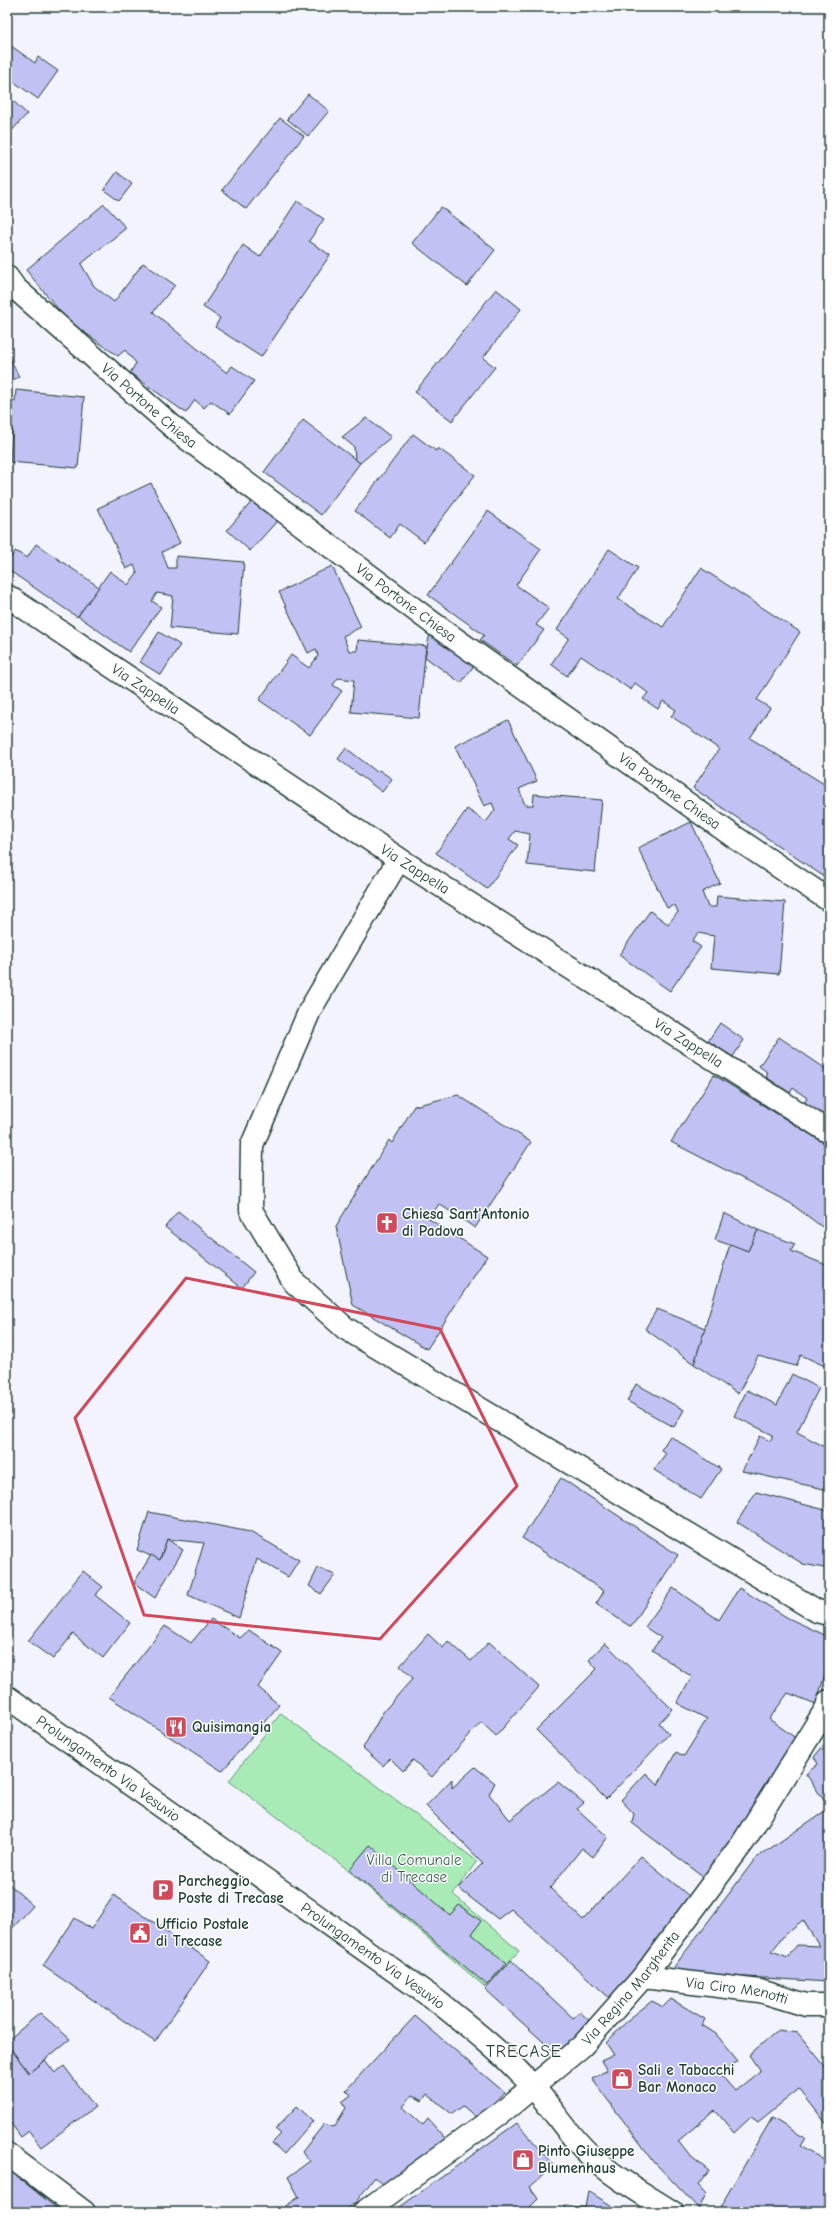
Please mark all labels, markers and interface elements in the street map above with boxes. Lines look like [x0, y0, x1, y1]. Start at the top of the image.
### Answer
street label: Via Portone Chiesa [98, 359, 201, 452]
street label: Via Portone Chiesa [352, 560, 460, 646]
street label: Via Zappella [108, 660, 183, 718]
street label: Via Portone Chiesa [615, 749, 724, 833]
street label: Via Zappella [377, 840, 453, 898]
street label: Via Zappella [651, 1014, 726, 1071]
place label: Chiesa Sant'Antonio di Padova [402, 1205, 530, 1240]
church icon: Chiesa Sant'Antonio di Padova [374, 1210, 400, 1236]
street label: Prolungamento Via Vesuvio [33, 1711, 184, 1826]
restaurant icon: Quisimangia [163, 1714, 189, 1740]
place label: Quisimangia [192, 1718, 271, 1736]
park label: Villa Comunale di Trecase [367, 1851, 462, 1886]
place label: Parcheggio Poste di Trecase [178, 1872, 284, 1907]
parking icon: Parcheggio Poste di Trecase [150, 1877, 176, 1903]
street label: Prolungamento Via Vesuvio [297, 1898, 449, 2013]
place label: Ufficio Postale di Trecase [156, 1915, 249, 1950]
public building icon: Ufficio Postale di Trecase [127, 1920, 153, 1946]
street label: Via Regina Margherita [578, 1927, 683, 2049]
street label: Via Ciro Menotti [685, 1973, 790, 2008]
district label: TRECASE [486, 2042, 562, 2061]
place label: Sali e Tabacchi Bar Monaco [638, 2061, 734, 2096]
shop icon: Sali e Tabacchi Bar Monaco [609, 2066, 635, 2092]
place label: Pinto Giuseppe Blumenhaus [538, 2142, 634, 2177]
shop icon: Pinto Giuseppe Blumenhaus [510, 2147, 536, 2173]

